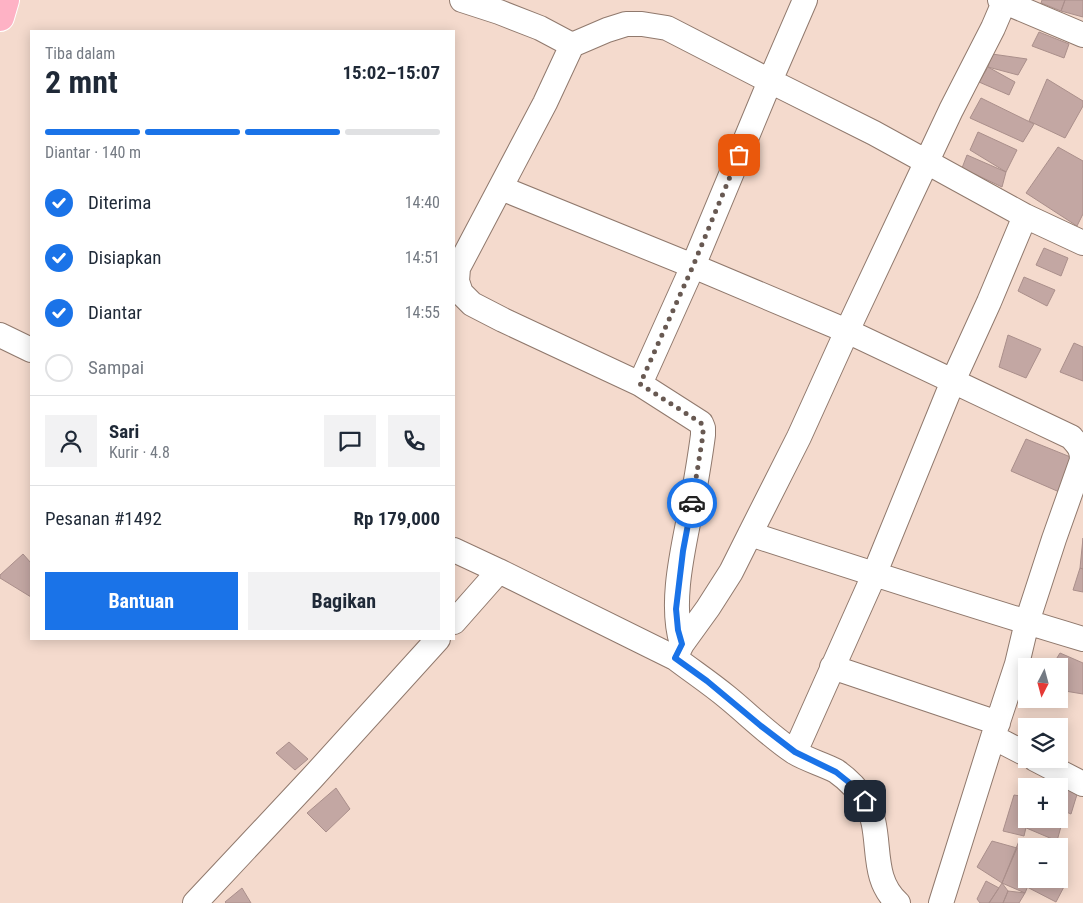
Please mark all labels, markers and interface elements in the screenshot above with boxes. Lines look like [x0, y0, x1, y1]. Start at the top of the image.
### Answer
text: Tiba dalam [45, 44, 115, 63]
text: 15:02–15:07 [342, 61, 440, 84]
text: 2 mnt [45, 63, 118, 101]
pin [718, 134, 760, 176]
icon: bag [725, 141, 753, 169]
text: Diantar · 140 m [45, 143, 141, 162]
icon: check [45, 189, 73, 217]
text: Diterima [88, 191, 151, 214]
text: 14:40 [405, 193, 440, 212]
icon: check [45, 244, 73, 272]
text: Disiapkan [88, 246, 162, 269]
text: 14:51 [405, 248, 440, 267]
icon: check [45, 299, 73, 327]
text: Diantar [88, 301, 142, 324]
text: 14:55 [405, 303, 440, 322]
text: Sampai [88, 356, 144, 379]
button: person [45, 415, 97, 467]
button: chat [324, 415, 376, 467]
button: phone [388, 415, 440, 467]
text: Sari [109, 420, 139, 443]
text: Kurir · 4.8 [109, 443, 170, 462]
courier [667, 478, 717, 528]
icon: car [678, 489, 706, 517]
text: Pesanan #1492 [45, 507, 162, 530]
text: Rp 179,000 [353, 507, 440, 530]
button: Bantuan [45, 572, 238, 630]
button: Bagikan [248, 572, 440, 630]
north arrow [1018, 658, 1068, 708]
map controls [1018, 658, 1068, 888]
button: layers [1018, 718, 1068, 768]
button: + [1018, 778, 1068, 828]
pin [844, 780, 886, 822]
icon: home [851, 787, 879, 815]
button: − [1018, 838, 1068, 888]

